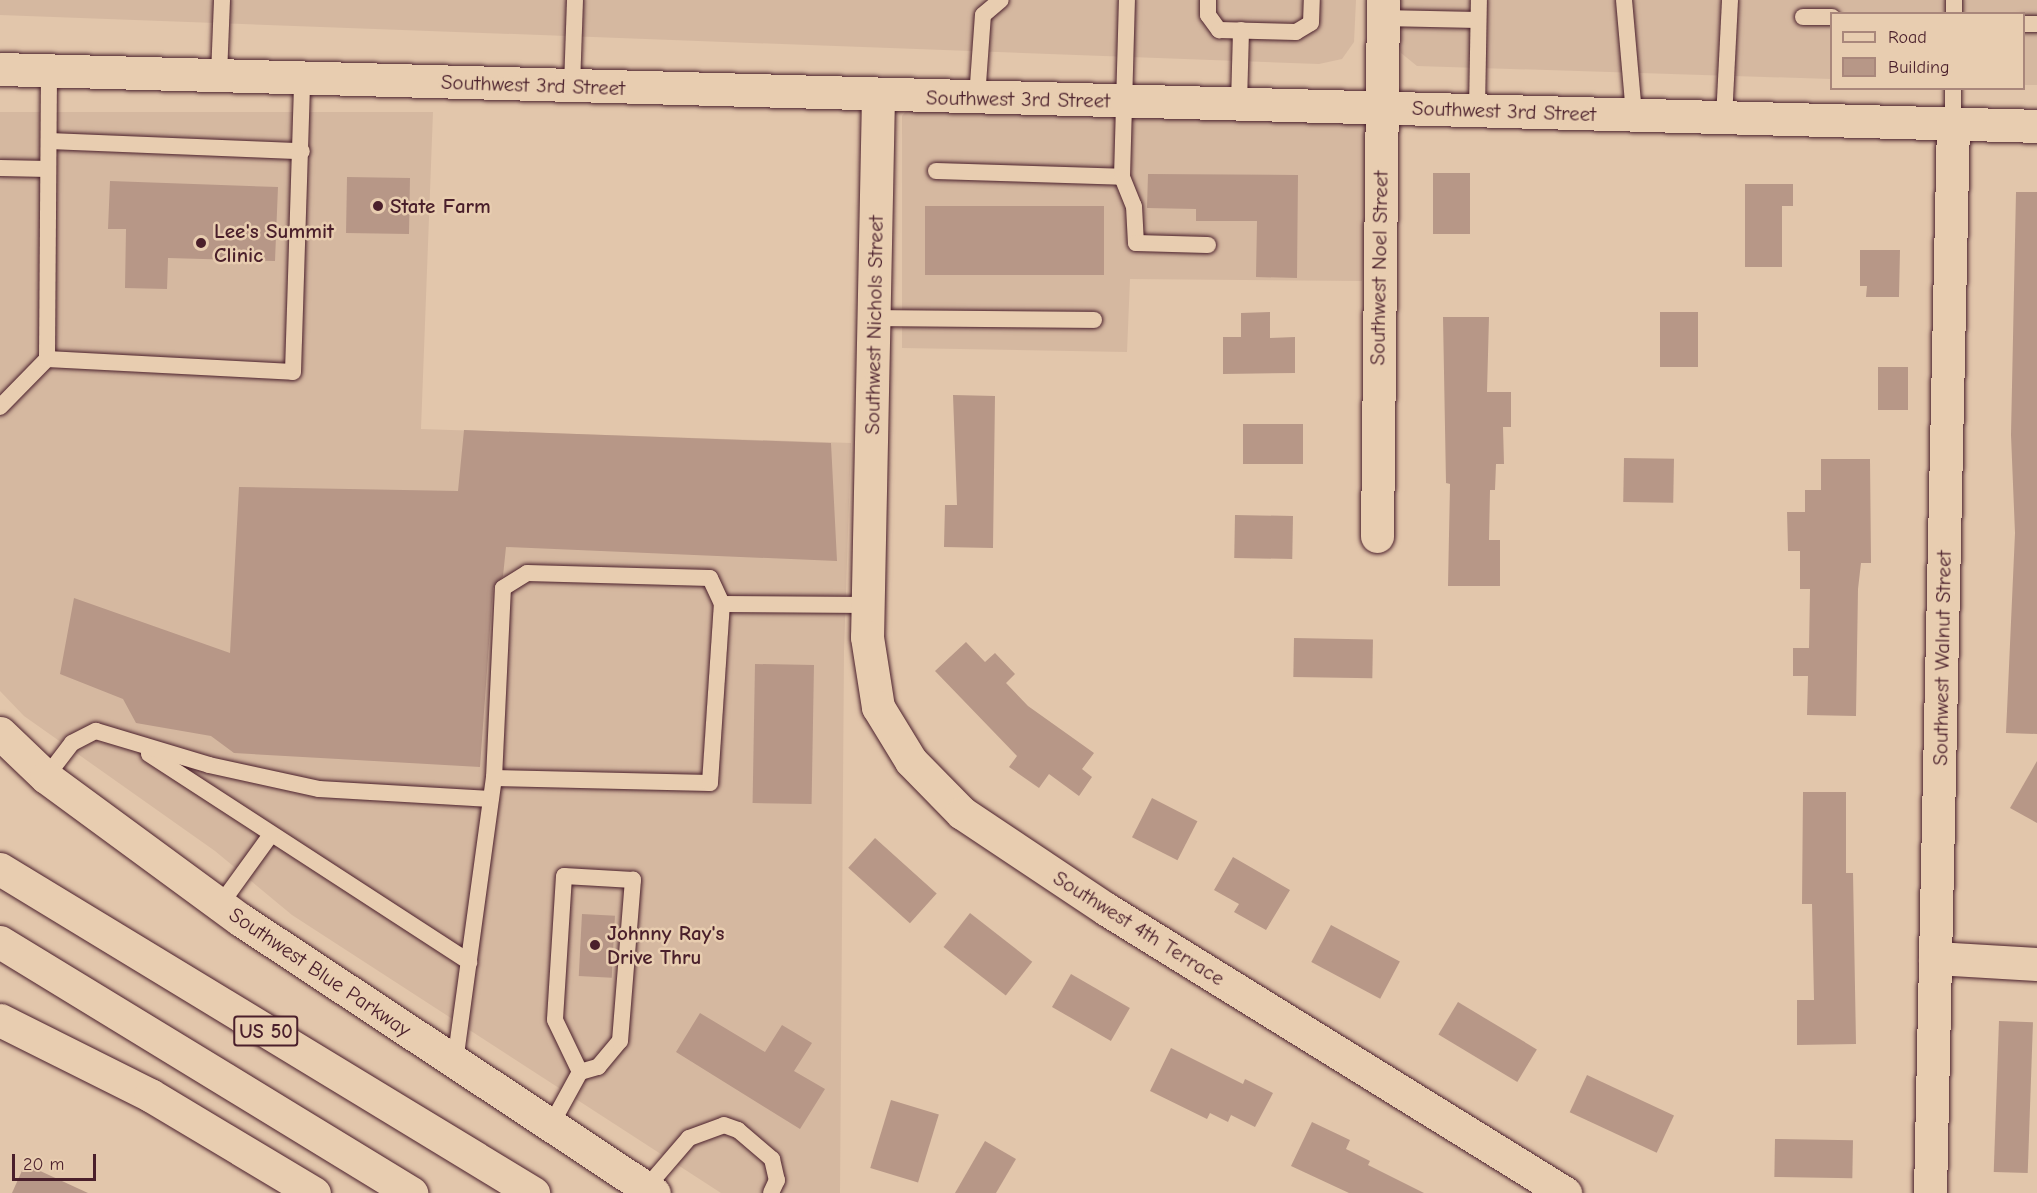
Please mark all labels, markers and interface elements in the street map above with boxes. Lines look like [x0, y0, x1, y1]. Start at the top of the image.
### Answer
legend [1830, 12, 2025, 90]
text: Road [1888, 27, 1927, 48]
text: Building [1888, 57, 1950, 78]
street label: Southwest 3rd Street [441, 69, 625, 101]
street label: Southwest 3rd Street [926, 85, 1110, 113]
street label: Southwest 3rd Street [1412, 95, 1596, 127]
street label: Southwest Noel Street [1365, 170, 1393, 366]
place label: State Farm [390, 193, 491, 219]
marker: State Farm [371, 199, 385, 213]
street label: Southwest Nichols Street [859, 215, 889, 435]
place label: Lee's Summit Clinic [214, 218, 334, 268]
marker: Lee's Summit Clinic [192, 234, 210, 252]
street label: Southwest Walnut Street [1928, 550, 1956, 766]
street label: Southwest 4th Terrace [1049, 865, 1229, 991]
street label: Southwest Blue Parkway [224, 902, 416, 1042]
place label: Johnny Ray's Drive Thru [607, 920, 725, 970]
marker: Johnny Ray's Drive Thru [588, 938, 602, 952]
road number: US 50 [233, 1014, 299, 1048]
scale bar [15, 1142, 99, 1180]
text: 20 m [23, 1154, 64, 1175]

